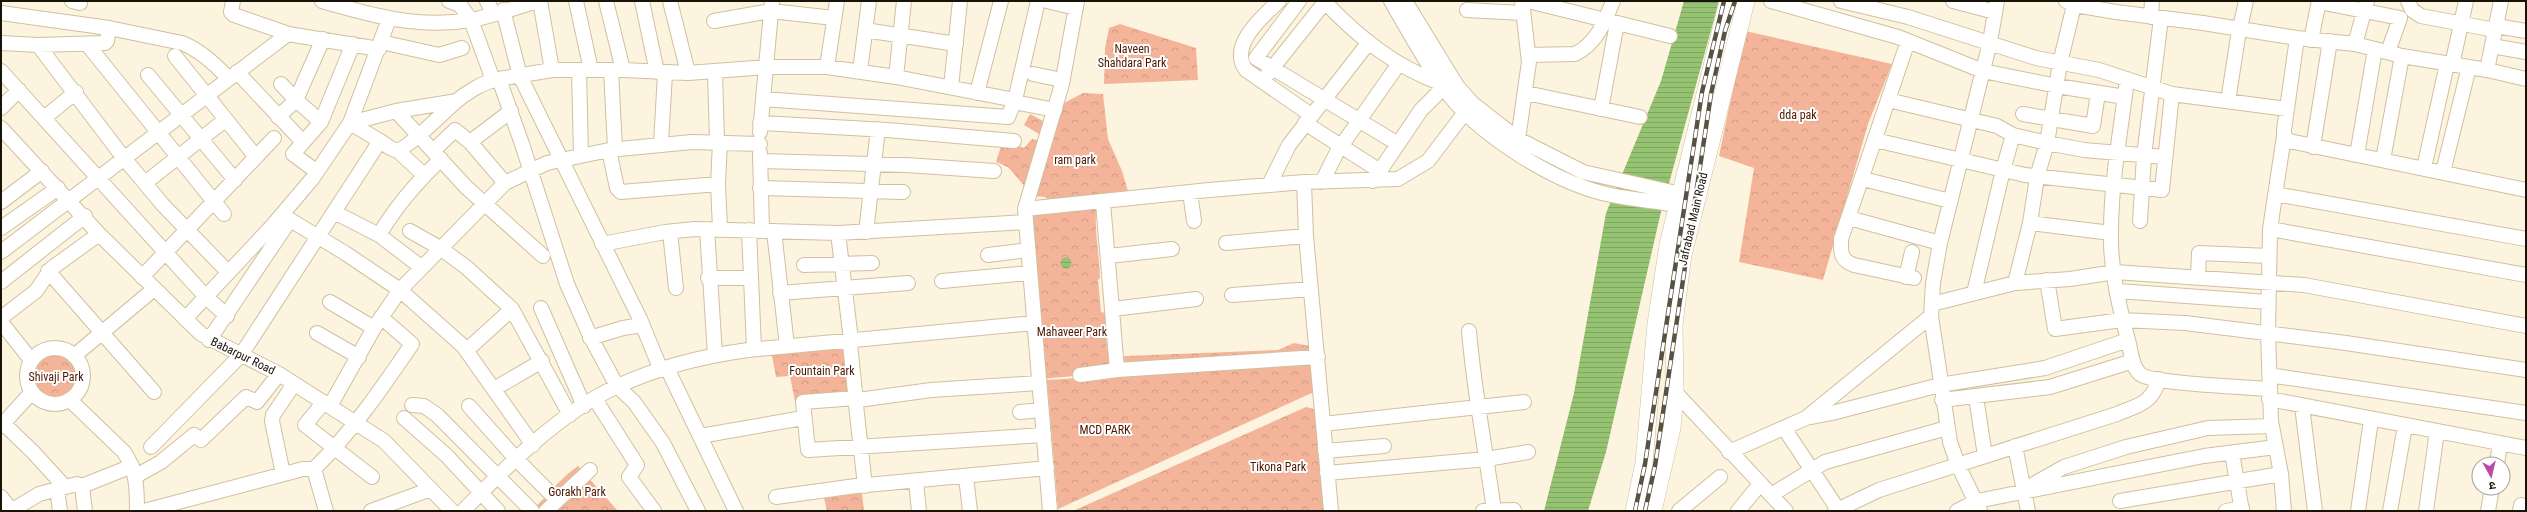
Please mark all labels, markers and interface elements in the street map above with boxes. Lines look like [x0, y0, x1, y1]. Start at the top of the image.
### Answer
park label: Naveen Shahdara Park [1098, 42, 1167, 70]
park label: dda pak [1779, 108, 1817, 122]
park label: ram park [1054, 153, 1096, 167]
street label: Jafrabad Main Road [1675, 171, 1711, 267]
park label: Mahaveer Park [1037, 325, 1108, 339]
street label: Babarpur Road [209, 334, 277, 378]
park label: Fountain Park [789, 364, 855, 378]
park label: Shivaji Park [28, 370, 84, 384]
park label: MCD PARK [1079, 423, 1131, 437]
north arrow [2471, 456, 2511, 496]
park label: Tikona Park [1250, 460, 1307, 474]
text: उ [2488, 479, 2496, 492]
park label: Gorakh Park [548, 485, 606, 499]

